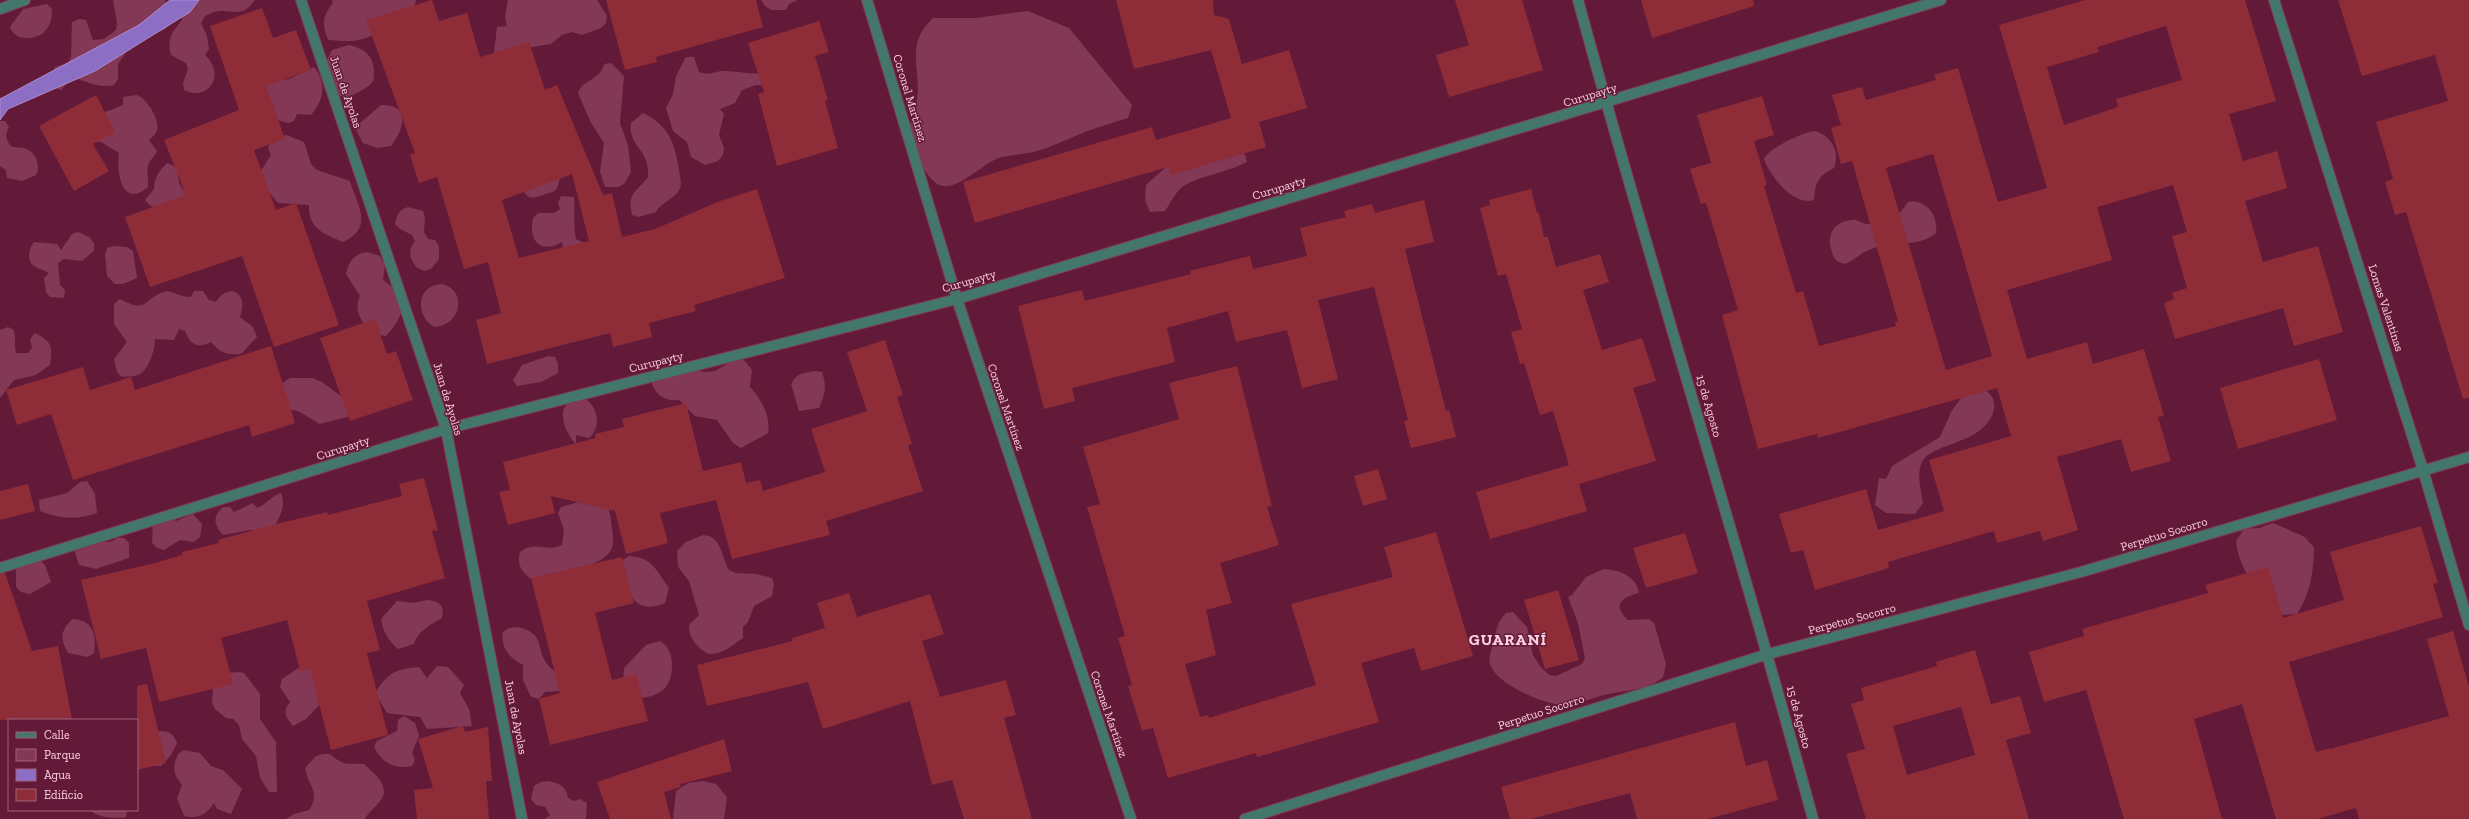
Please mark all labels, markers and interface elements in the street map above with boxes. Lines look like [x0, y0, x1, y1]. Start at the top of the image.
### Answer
street label: Coronel Martínez [890, 53, 930, 144]
street label: Juan de Ayolas [327, 54, 365, 130]
street label: Curupayty [1562, 80, 1619, 110]
street label: Curupayty [1251, 173, 1308, 203]
street label: Lomas Valentinas [2365, 263, 2407, 353]
street label: Curupayty [941, 266, 998, 295]
street label: Curupayty [628, 348, 685, 375]
street label: Juan de Ayolas [430, 361, 466, 437]
street label: Coronel Martínez [985, 362, 1028, 453]
street label: 15 de Agosto [1693, 373, 1725, 439]
street label: Curupayty [315, 433, 372, 463]
street label: Perpetuo Socorro [2119, 514, 2209, 554]
street label: Perpetuo Socorro [1807, 601, 1897, 637]
district label: GUARANÍ [1469, 630, 1547, 649]
street label: Coronel Martínez [1088, 669, 1131, 760]
street label: Juan de Ayolas [502, 679, 530, 755]
street label: 15 de Agosto [1784, 684, 1814, 750]
street label: Perpetuo Socorro [1496, 691, 1586, 733]
legend [8, 719, 138, 811]
text: Calle [44, 728, 70, 742]
text: Parque [44, 748, 81, 762]
text: Agua [44, 768, 71, 782]
text: Edificio [44, 788, 83, 802]

